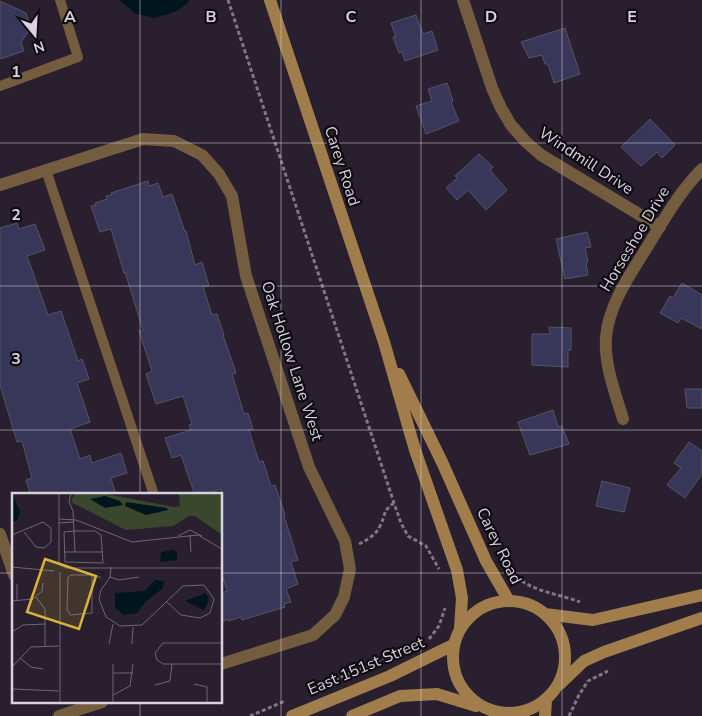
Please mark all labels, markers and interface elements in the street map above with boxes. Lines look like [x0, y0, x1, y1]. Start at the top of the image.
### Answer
text: A [64, 6, 76, 28]
text: B [205, 6, 217, 28]
text: C [346, 6, 357, 28]
text: D [485, 6, 497, 28]
text: E [627, 6, 637, 28]
north arrow [10, 10, 60, 60]
text: N [31, 36, 47, 58]
text: 1 [11, 61, 21, 83]
street label: Windmill Drive [534, 122, 638, 200]
street label: Carey Road [319, 123, 365, 209]
street label: Horseshoe Drive [595, 182, 675, 296]
text: 2 [11, 204, 21, 226]
street label: Oak Hollow Lane West [256, 278, 328, 444]
text: 3 [11, 348, 21, 370]
inset map [12, 493, 222, 704]
street label: Carey Road [471, 504, 527, 588]
street label: East 151st Street [304, 631, 428, 701]

